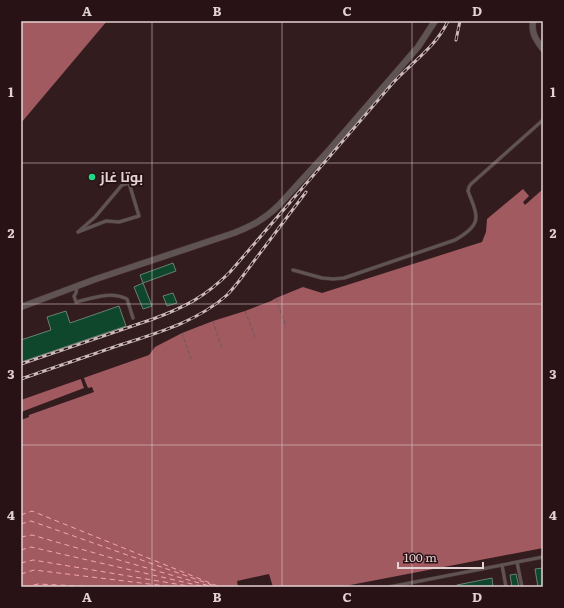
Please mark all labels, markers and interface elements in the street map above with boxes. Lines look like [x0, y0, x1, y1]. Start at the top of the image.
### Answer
text: A [82, 1, 92, 20]
text: B [213, 1, 222, 20]
text: C [342, 1, 352, 20]
text: D [472, 1, 482, 20]
text: 1 [8, 82, 14, 101]
text: 1 [550, 82, 556, 101]
place label: بوتا غاز [99, 166, 143, 186]
marker: بوتا غاز [87, 172, 97, 182]
text: 2 [8, 223, 15, 242]
text: 2 [550, 223, 557, 242]
text: 3 [7, 364, 15, 383]
text: 3 [549, 364, 557, 383]
text: 4 [7, 505, 15, 524]
text: 4 [549, 505, 557, 524]
scale bar [398, 544, 483, 570]
text: 100 m [404, 548, 437, 566]
text: A [82, 587, 92, 606]
text: B [213, 587, 222, 606]
text: C [342, 587, 352, 606]
text: D [472, 587, 482, 606]

